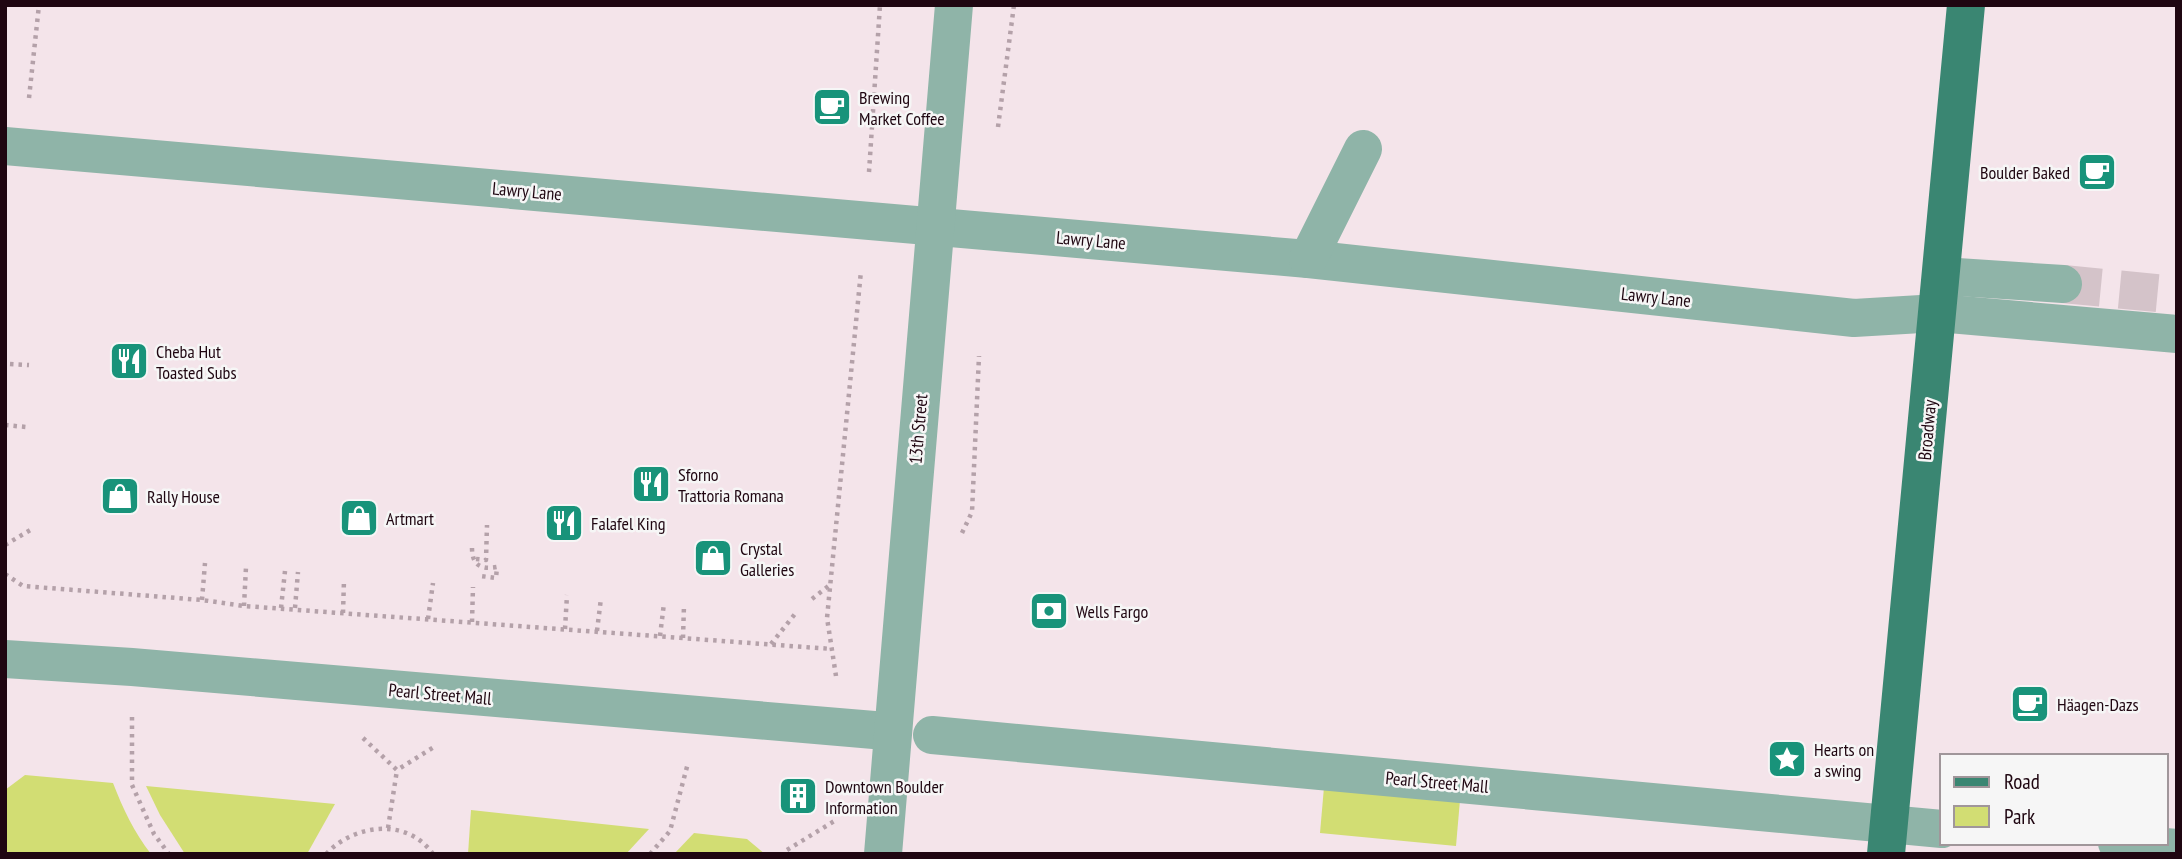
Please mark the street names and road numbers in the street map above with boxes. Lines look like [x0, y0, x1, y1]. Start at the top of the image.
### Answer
street label: Lawry Lane [491, 177, 563, 205]
street label: Lawry Lane [1055, 226, 1127, 254]
street label: Lawry Lane [1620, 282, 1692, 312]
street label: 13th Street [903, 393, 933, 465]
street label: Broadway [1913, 399, 1941, 461]
street label: Pearl Street Mall [388, 678, 493, 710]
street label: Pearl Street Mall [1385, 766, 1490, 798]

